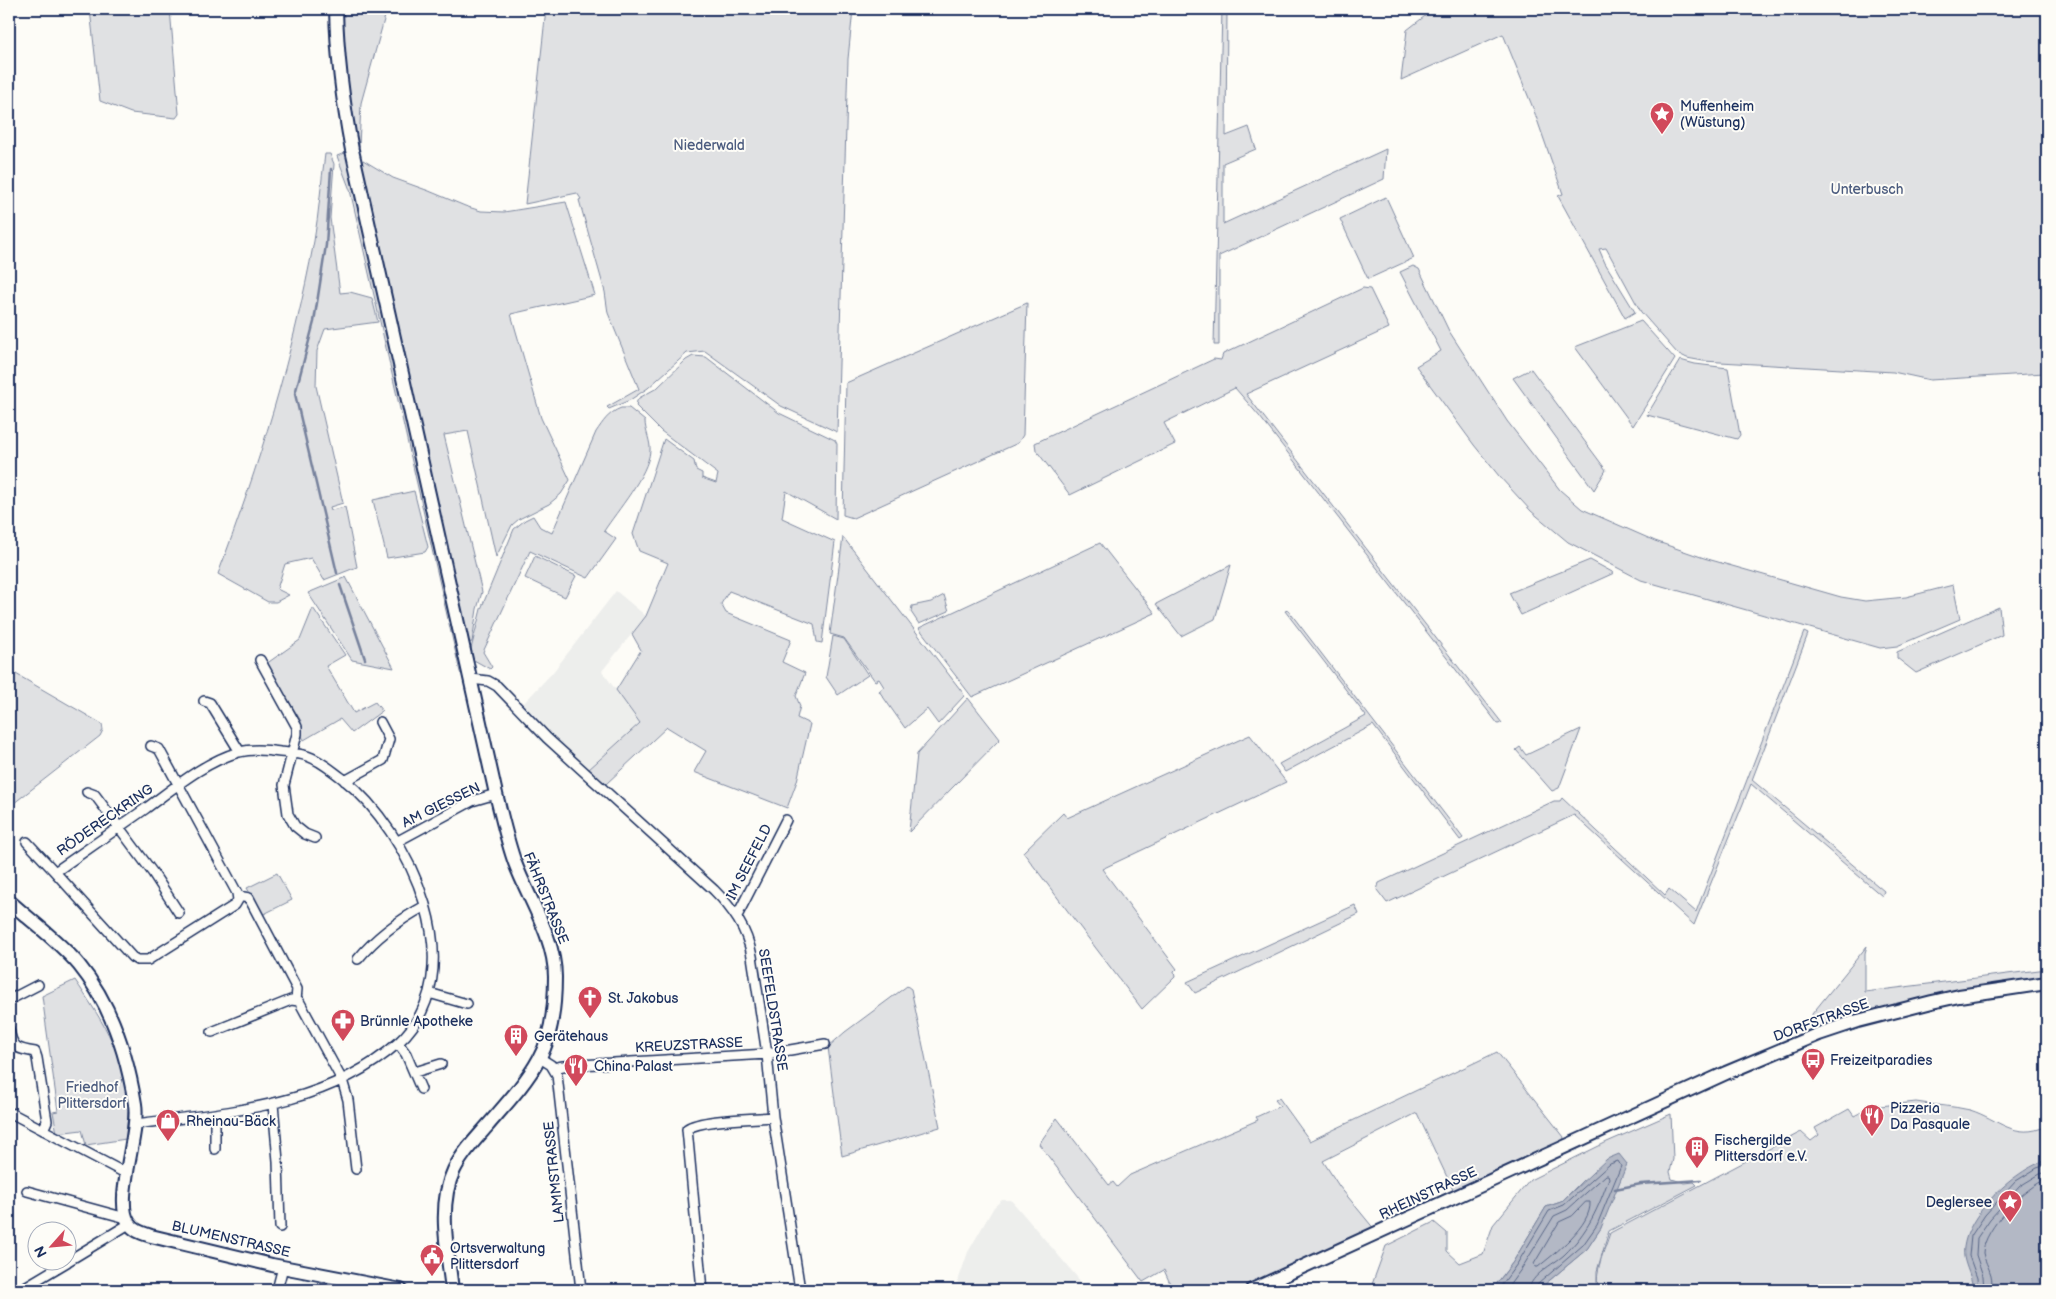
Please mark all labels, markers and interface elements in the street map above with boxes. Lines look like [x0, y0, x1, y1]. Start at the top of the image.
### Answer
place label: Muffenheim (Wüstung) [1680, 98, 1754, 131]
place icon: Muffenheim (Wüstung) [1649, 101, 1675, 135]
park label: Niederwald [673, 137, 745, 154]
park label: Unterbusch [1830, 181, 1904, 198]
street label: RÖDERECKRING [53, 779, 157, 860]
street label: AM GIESSEN [399, 779, 483, 831]
street label: IM SEEFELD [723, 821, 775, 903]
street label: FÄHRSTRASSE [520, 850, 572, 946]
street label: SEEFELDSTRASSE [755, 947, 791, 1073]
church icon: St. Jakobus [577, 985, 603, 1019]
place label: St. Jakobus [608, 990, 679, 1007]
street label: DORFSTRASSE [1771, 995, 1871, 1045]
pharmacy icon: Brünnle Apotheke [330, 1008, 356, 1042]
place label: Brünnle Apotheke [360, 1013, 473, 1030]
building icon: Gerätehaus [503, 1023, 529, 1057]
place label: Gerätehaus [534, 1028, 608, 1045]
street label: KREUZSTRASSE [634, 1034, 744, 1056]
bus stop icon: Freizeitparadies [1800, 1047, 1826, 1081]
place label: Freizeitparadies [1830, 1052, 1932, 1069]
restaurant icon: China Palast [563, 1053, 589, 1087]
place label: China Palast [594, 1058, 674, 1075]
park label: Friedhof Plittersdorf [57, 1079, 127, 1112]
place label: Pizzeria Da Pasquale [1890, 1100, 1970, 1133]
restaurant icon: Pizzeria Da Pasquale [1859, 1103, 1885, 1137]
shop icon: Rheinau-Bäck [155, 1108, 181, 1142]
place label: Rheinau-Bäck [186, 1113, 276, 1130]
street label: LAMMSTRASSE [540, 1120, 568, 1224]
place label: Fischergilde Plittersdorf e.V. [1714, 1132, 1807, 1165]
building icon: Fischergilde Plittersdorf e.V. [1684, 1135, 1710, 1169]
street label: RHEINSTRASSE [1377, 1163, 1479, 1223]
place icon: Deglersee [1997, 1189, 2023, 1223]
place label: Deglersee [1926, 1194, 1992, 1211]
street label: BLUMENSTRASSE [170, 1217, 292, 1261]
north arrow [28, 1222, 78, 1272]
place label: Ortsverwaltung Plittersdorf [450, 1240, 545, 1273]
text: N [31, 1243, 51, 1260]
public building icon: Ortsverwaltung Plittersdorf [419, 1243, 445, 1277]

